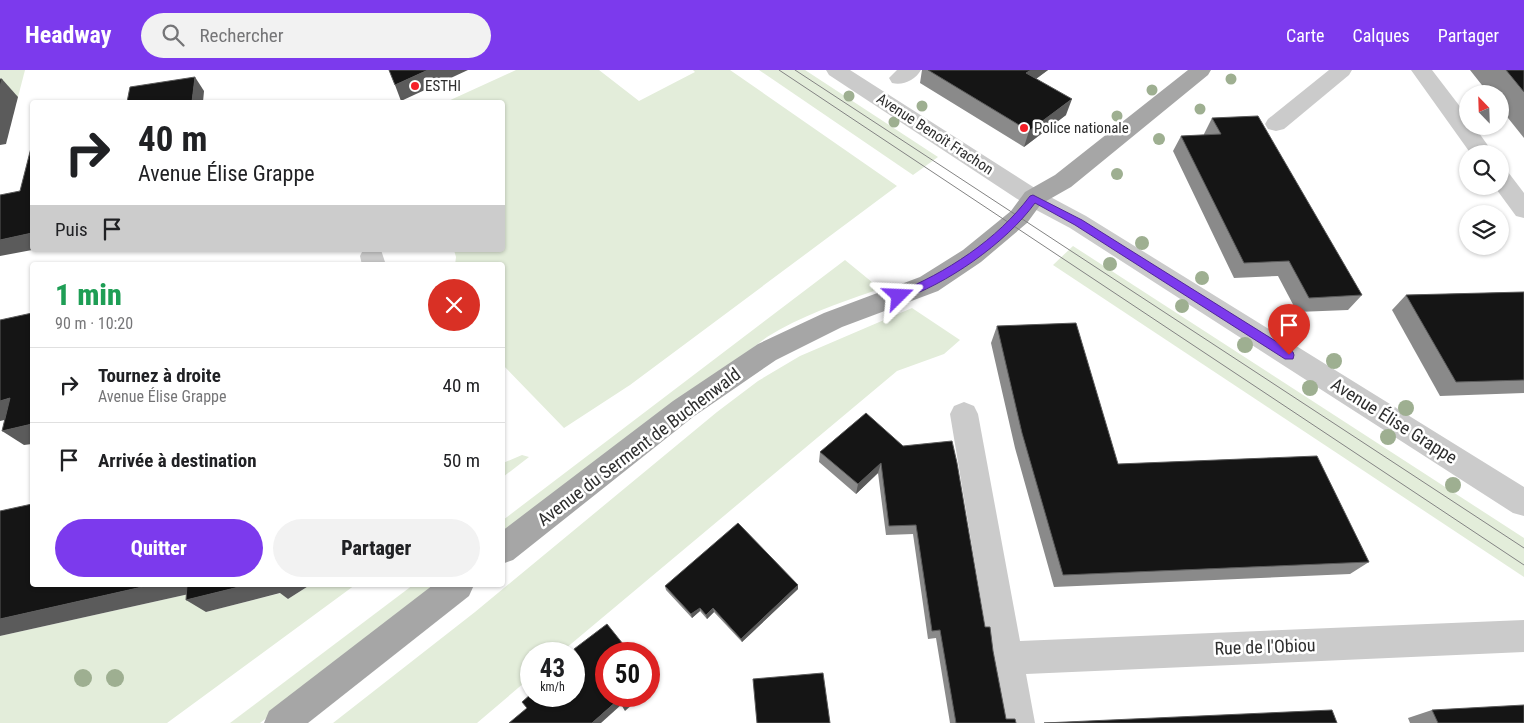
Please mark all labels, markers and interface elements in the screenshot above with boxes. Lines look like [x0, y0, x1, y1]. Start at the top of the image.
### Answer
search box [141, 13, 491, 58]
text: Headway [25, 21, 111, 49]
icon: search [159, 21, 187, 49]
text: Rechercher [199, 24, 284, 47]
text: Carte [1286, 25, 1325, 46]
text: Calques [1353, 25, 1410, 46]
text: Partager [1438, 25, 1499, 46]
place label: ESTHI [425, 77, 461, 95]
marker: ESTHI [409, 80, 421, 92]
north arrow [1459, 85, 1509, 135]
map controls [1459, 85, 1509, 255]
street label: Avenue Benoît Frachon [873, 90, 997, 178]
text: 40 m [138, 119, 207, 160]
place label: Police nationale [1034, 119, 1129, 137]
icon: right [55, 120, 120, 185]
marker: Police nationale [1018, 122, 1030, 134]
button: search [1459, 145, 1509, 195]
text: Avenue Élise Grappe [138, 161, 315, 186]
button: layers [1459, 205, 1509, 255]
icon: arrive [98, 215, 126, 243]
text: Puis [55, 218, 88, 241]
position arrow [872, 269, 924, 321]
text: 1 min [55, 277, 122, 312]
button: close [428, 279, 480, 331]
pin [1268, 304, 1310, 355]
icon: arrive [1275, 311, 1303, 339]
text: 90 m · 10:20 [55, 314, 133, 333]
street label: Avenue du Serment de Buchenwald [533, 363, 744, 530]
text: Tournez à droite [98, 364, 221, 387]
icon: right [55, 371, 83, 399]
street label: Avenue Élise Grappe [1327, 373, 1461, 468]
text: 40 m [443, 374, 480, 397]
text: Avenue Élise Grappe [98, 387, 226, 406]
icon: arrive [55, 446, 83, 474]
text: Arrivée à destination [98, 449, 257, 472]
text: 50 m [443, 449, 480, 472]
button: Quitter [55, 519, 263, 577]
button: Partager [273, 519, 480, 577]
street label: Rue de l'Obiou [1214, 634, 1316, 659]
speed limit sign: 50 [595, 642, 660, 707]
text: 43 [540, 654, 565, 683]
text: km/h [540, 680, 565, 694]

